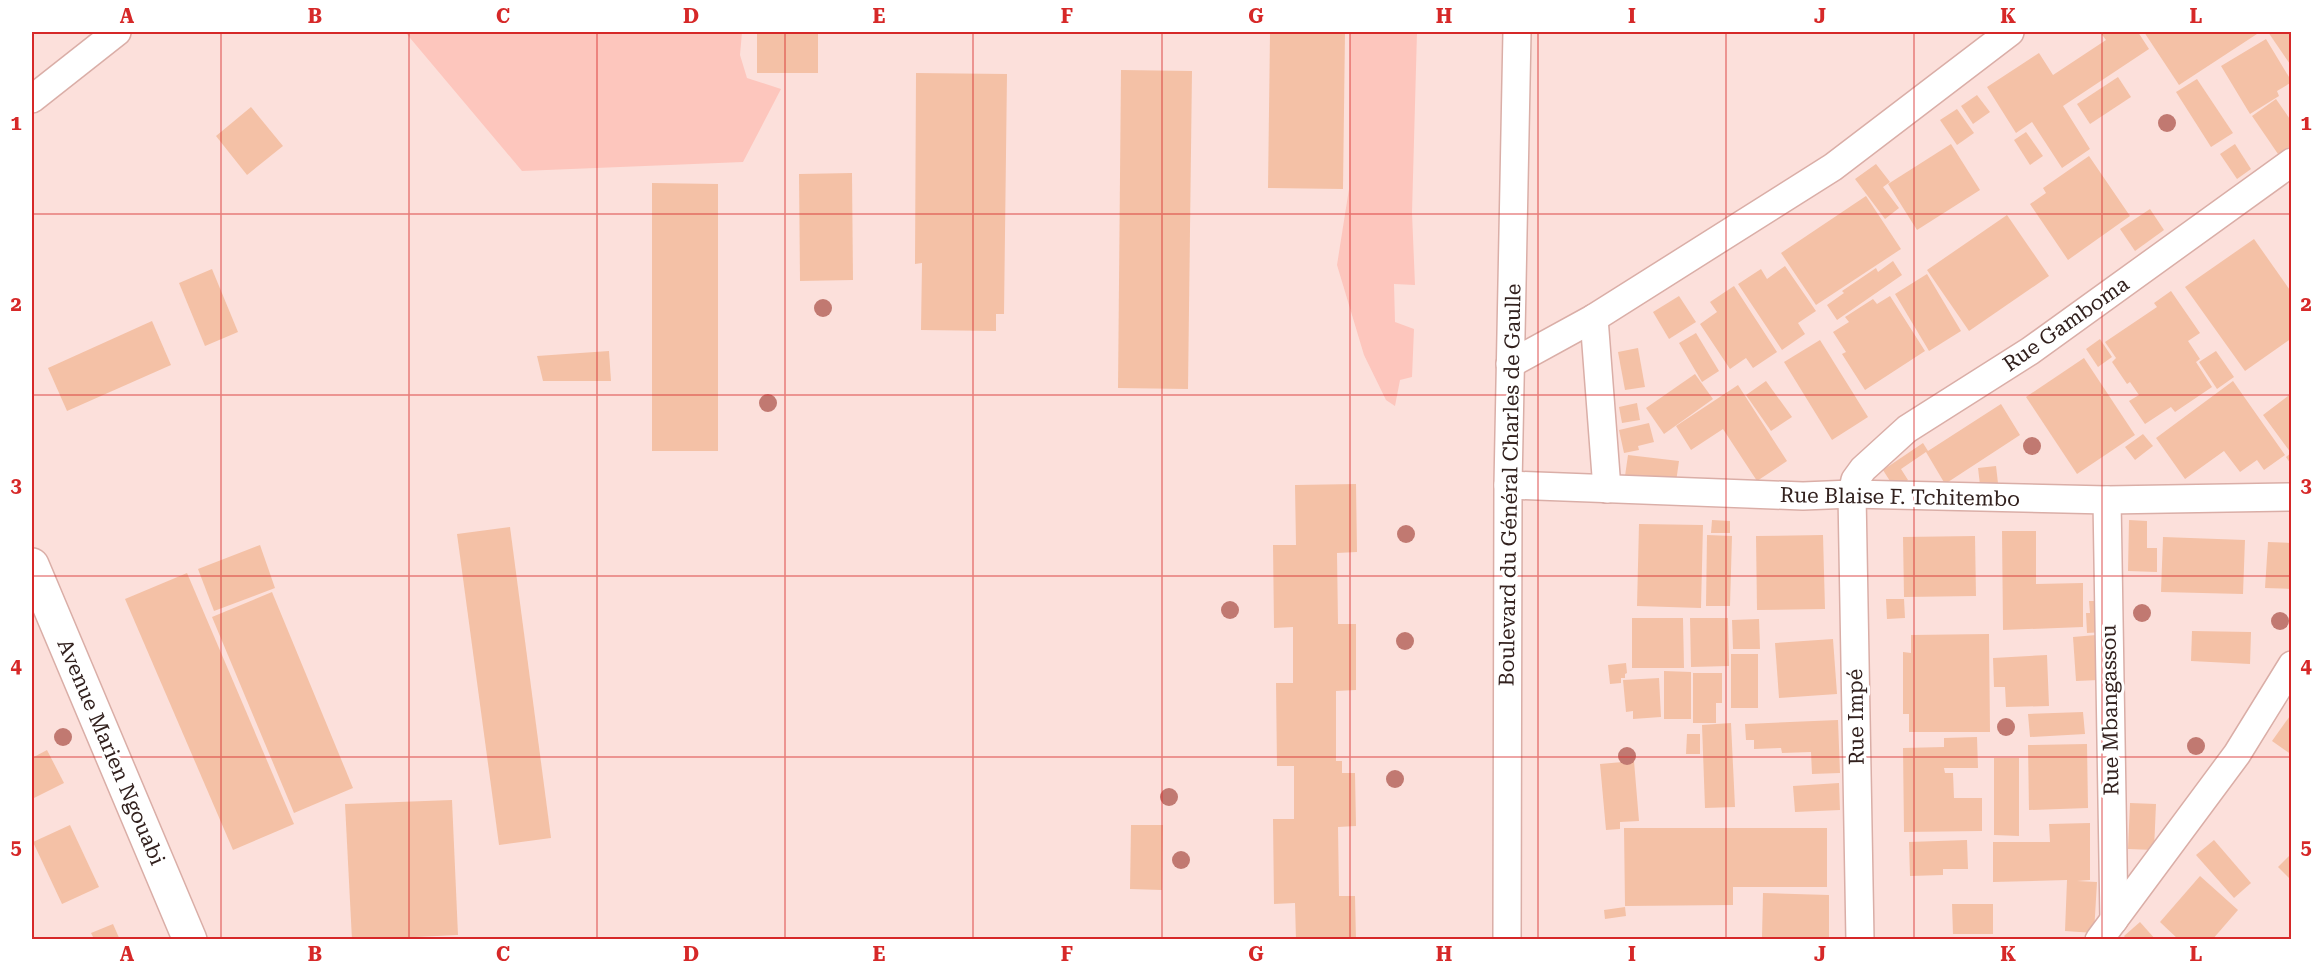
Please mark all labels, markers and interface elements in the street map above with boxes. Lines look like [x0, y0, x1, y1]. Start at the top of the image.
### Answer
text: A [120, 4, 135, 28]
text: B [308, 4, 322, 28]
text: C [496, 4, 510, 28]
text: D [683, 4, 699, 28]
text: E [873, 4, 886, 28]
text: F [1061, 4, 1073, 28]
text: G [1248, 4, 1264, 28]
text: H [1436, 4, 1452, 28]
text: I [1628, 4, 1636, 28]
text: J [1814, 4, 1826, 28]
text: K [2000, 4, 2016, 28]
text: L [2190, 4, 2203, 28]
text: 1 [10, 111, 22, 135]
text: 1 [2300, 111, 2312, 135]
street label: Rue Gamboma [1999, 271, 2134, 376]
street label: Boulevard du Général Charles de Gaulle [1494, 283, 1526, 687]
text: 2 [10, 292, 22, 316]
text: 2 [2300, 292, 2312, 316]
text: 3 [10, 473, 22, 497]
text: 3 [2300, 473, 2312, 497]
street label: Rue Blaise F. Tchitembo [1780, 483, 2020, 511]
street label: Rue Mbangassou [2097, 624, 2123, 796]
street label: Avenue Marien Ngouabi [52, 635, 170, 869]
text: 4 [10, 654, 22, 678]
text: 4 [2300, 654, 2312, 678]
street label: Rue Impé [1843, 669, 1869, 765]
text: 5 [10, 835, 22, 859]
text: 5 [2300, 835, 2312, 859]
text: A [120, 942, 135, 966]
text: B [308, 942, 322, 966]
text: C [496, 942, 510, 966]
text: D [683, 942, 699, 966]
text: E [873, 942, 886, 966]
text: F [1061, 942, 1073, 966]
text: G [1248, 942, 1264, 966]
text: H [1436, 942, 1452, 966]
text: I [1628, 942, 1636, 966]
text: J [1814, 942, 1826, 966]
text: K [2000, 942, 2016, 966]
text: L [2190, 942, 2203, 966]

